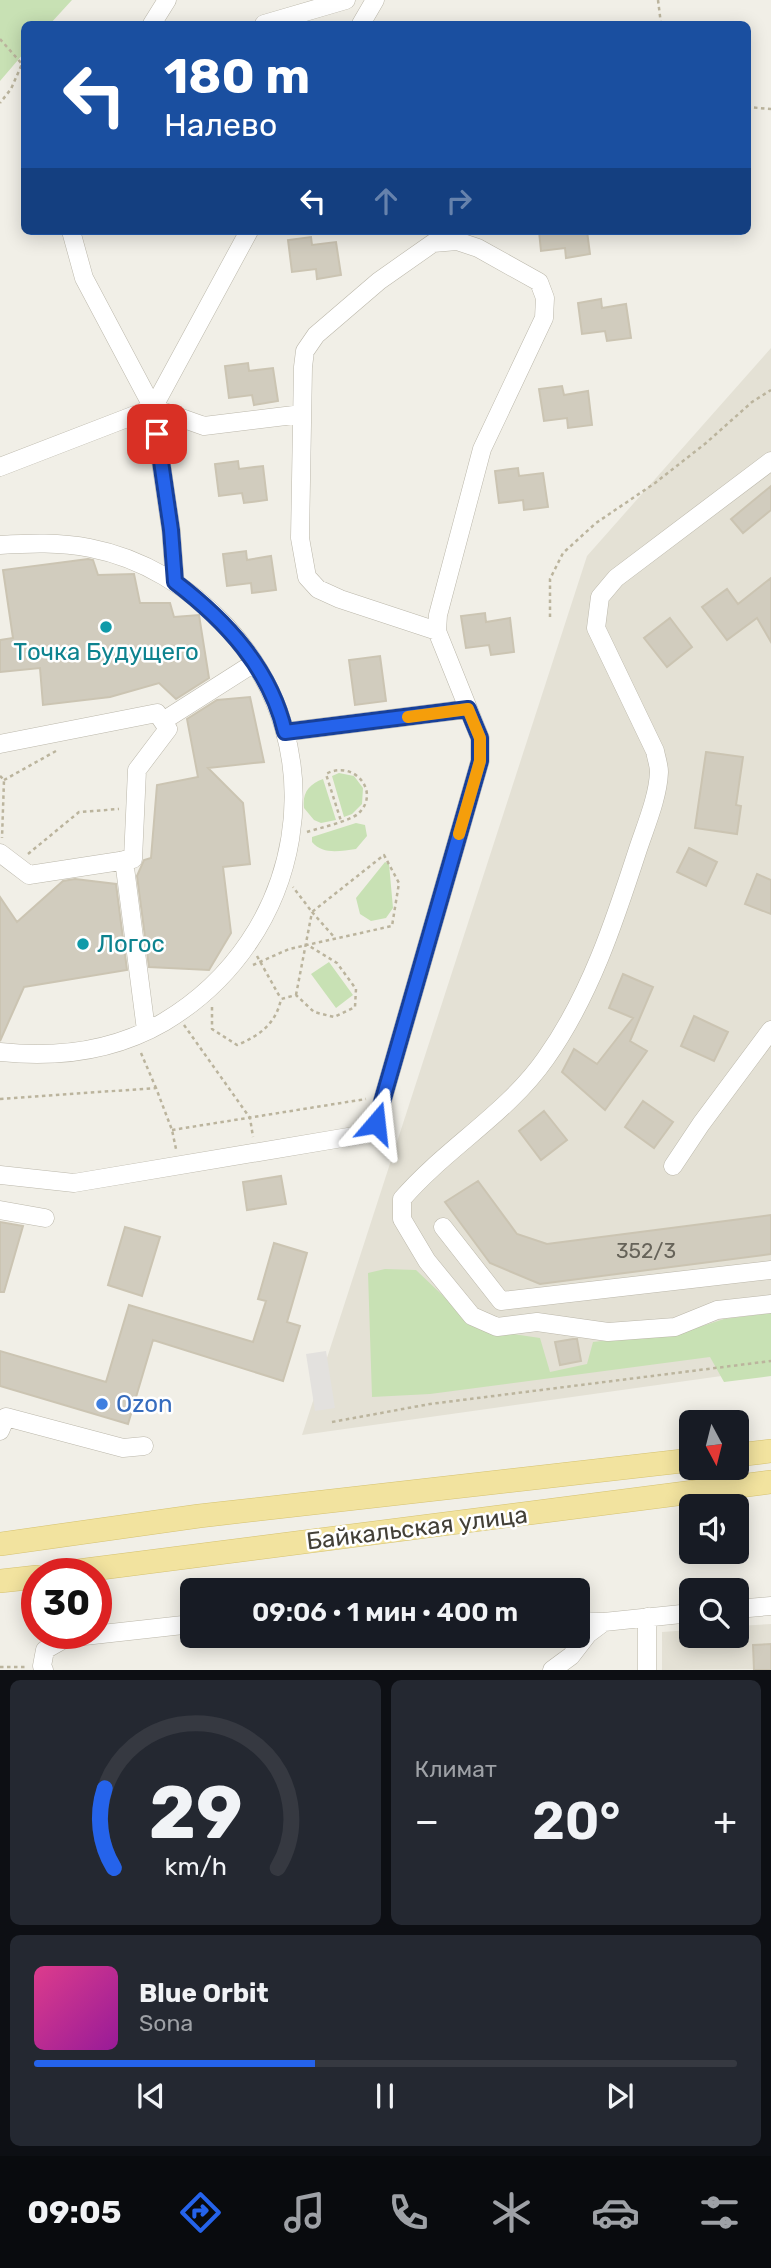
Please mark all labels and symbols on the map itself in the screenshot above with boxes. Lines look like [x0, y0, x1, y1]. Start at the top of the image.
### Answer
pin [127, 404, 187, 464]
marker: Точка Будущего [98, 619, 114, 635]
place label: Точка Будущего [13, 638, 199, 666]
place label: Логос [97, 930, 165, 958]
marker: Логос [75, 936, 91, 952]
position arrow [339, 1086, 413, 1160]
house number: 352/3 [616, 1238, 676, 1263]
place label: Ozon [116, 1390, 173, 1418]
marker: Ozon [94, 1396, 110, 1412]
north arrow [679, 1410, 749, 1480]
street label: Байкальская улица [305, 1501, 529, 1555]
speed limit sign: 30 [21, 1558, 112, 1649]

